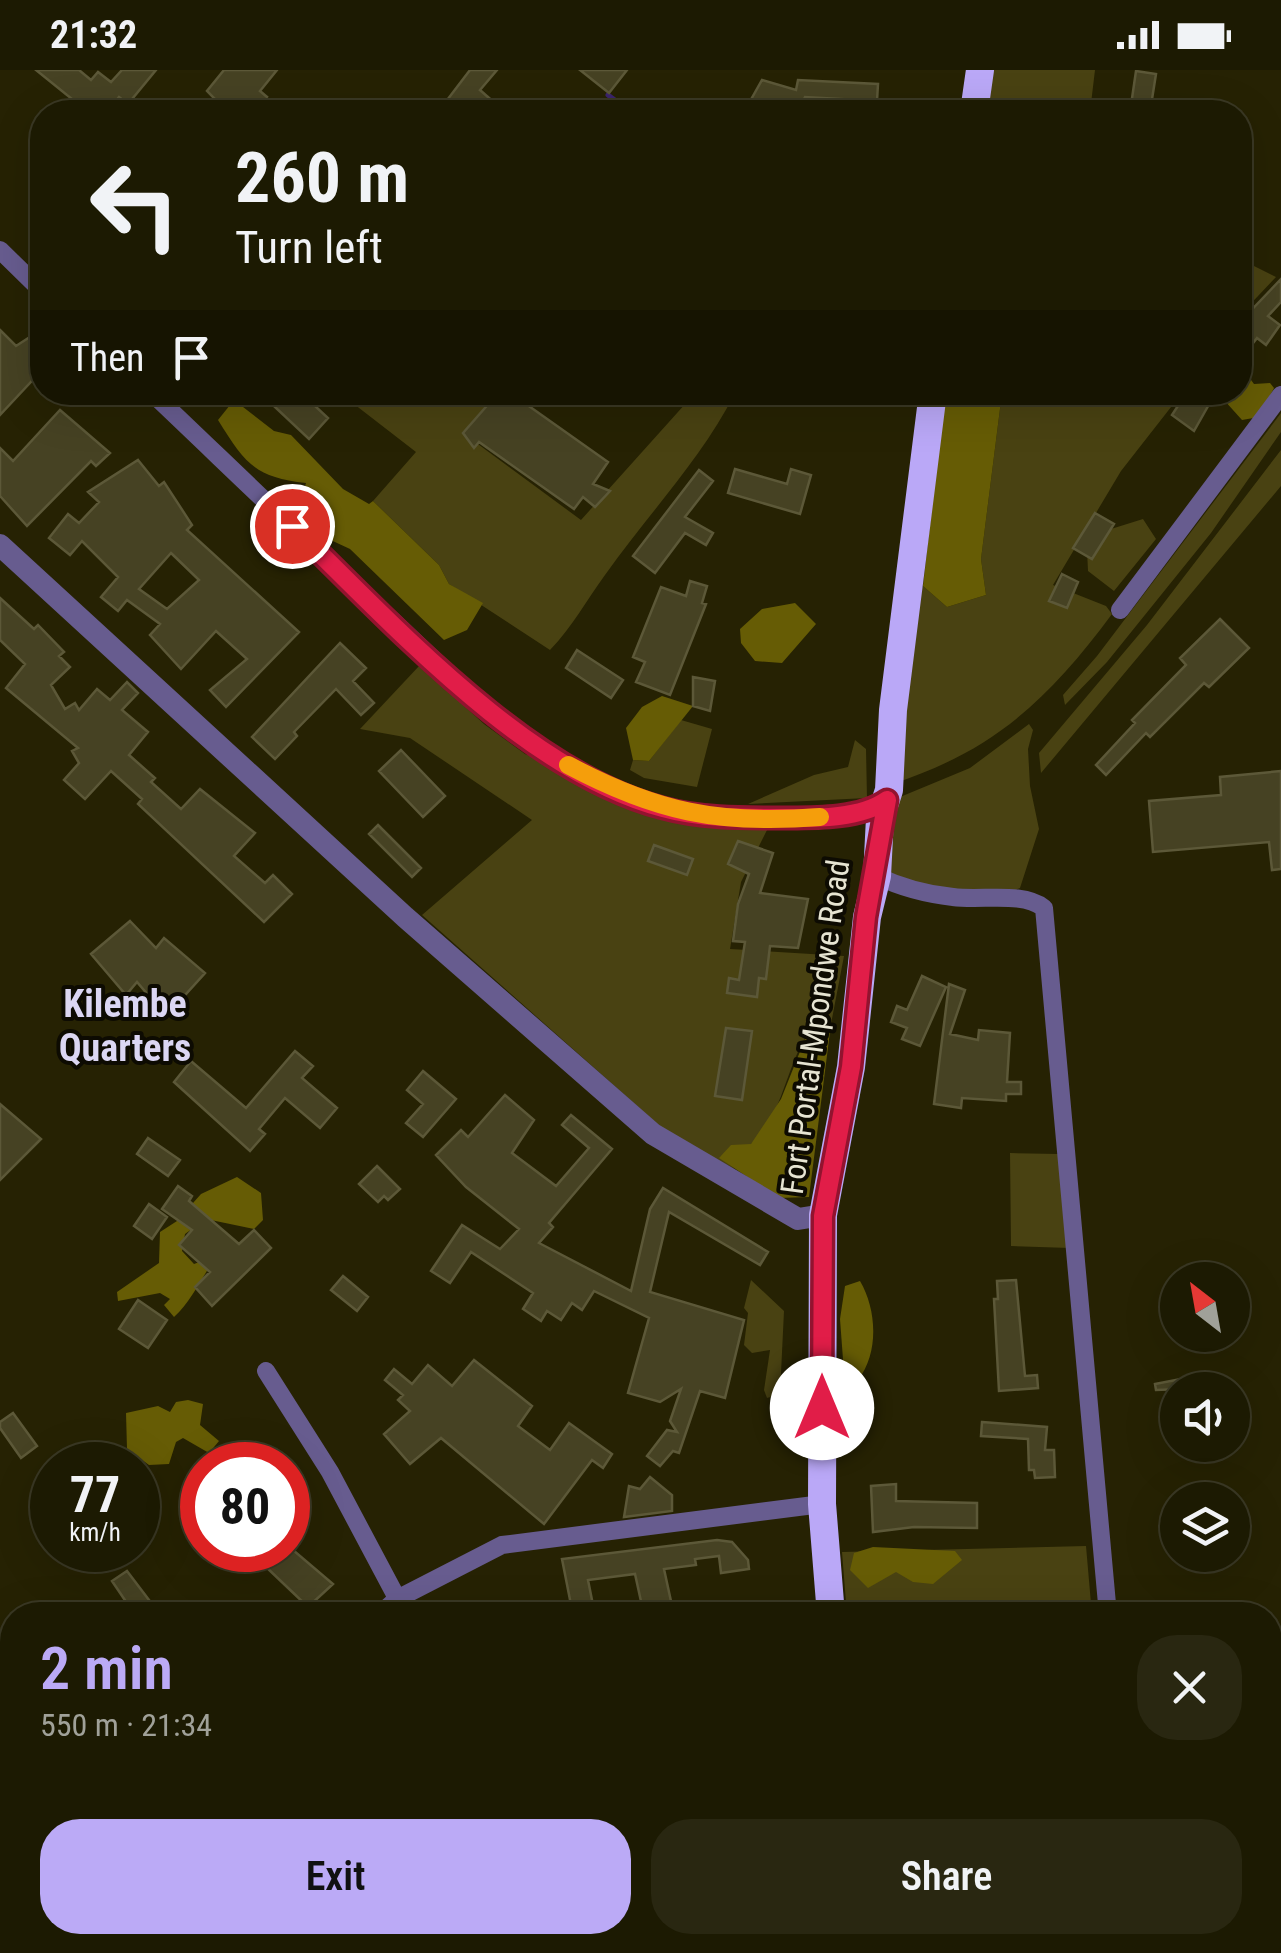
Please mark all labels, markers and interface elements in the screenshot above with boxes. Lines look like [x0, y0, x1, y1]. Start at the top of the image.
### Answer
text: 21:32 [50, 13, 137, 57]
text: 260 m [235, 137, 409, 219]
icon: left [70, 140, 200, 270]
text: Turn left [235, 221, 383, 274]
icon: arrive [164, 330, 219, 385]
text: Then [70, 336, 144, 380]
pin [250, 484, 335, 569]
icon: arrive [265, 499, 320, 554]
street label: Fort Portal-Mpondwe Road [773, 857, 857, 1197]
district label: Kilembe Quarters [59, 982, 191, 1070]
north arrow [1160, 1262, 1250, 1352]
map controls [1160, 1262, 1250, 1572]
position arrow [770, 1356, 874, 1460]
button: sound [1160, 1372, 1250, 1462]
speed limit sign: 80 [180, 1442, 310, 1572]
text: 77 [70, 1466, 120, 1524]
button: layers [1160, 1482, 1250, 1572]
text: km/h [69, 1518, 121, 1547]
text: 2 min [40, 1633, 173, 1704]
button: close [1137, 1635, 1242, 1740]
text: 550 m · 21:34 [40, 1706, 212, 1744]
button: Exit [40, 1819, 631, 1934]
button: Share [651, 1819, 1242, 1934]

